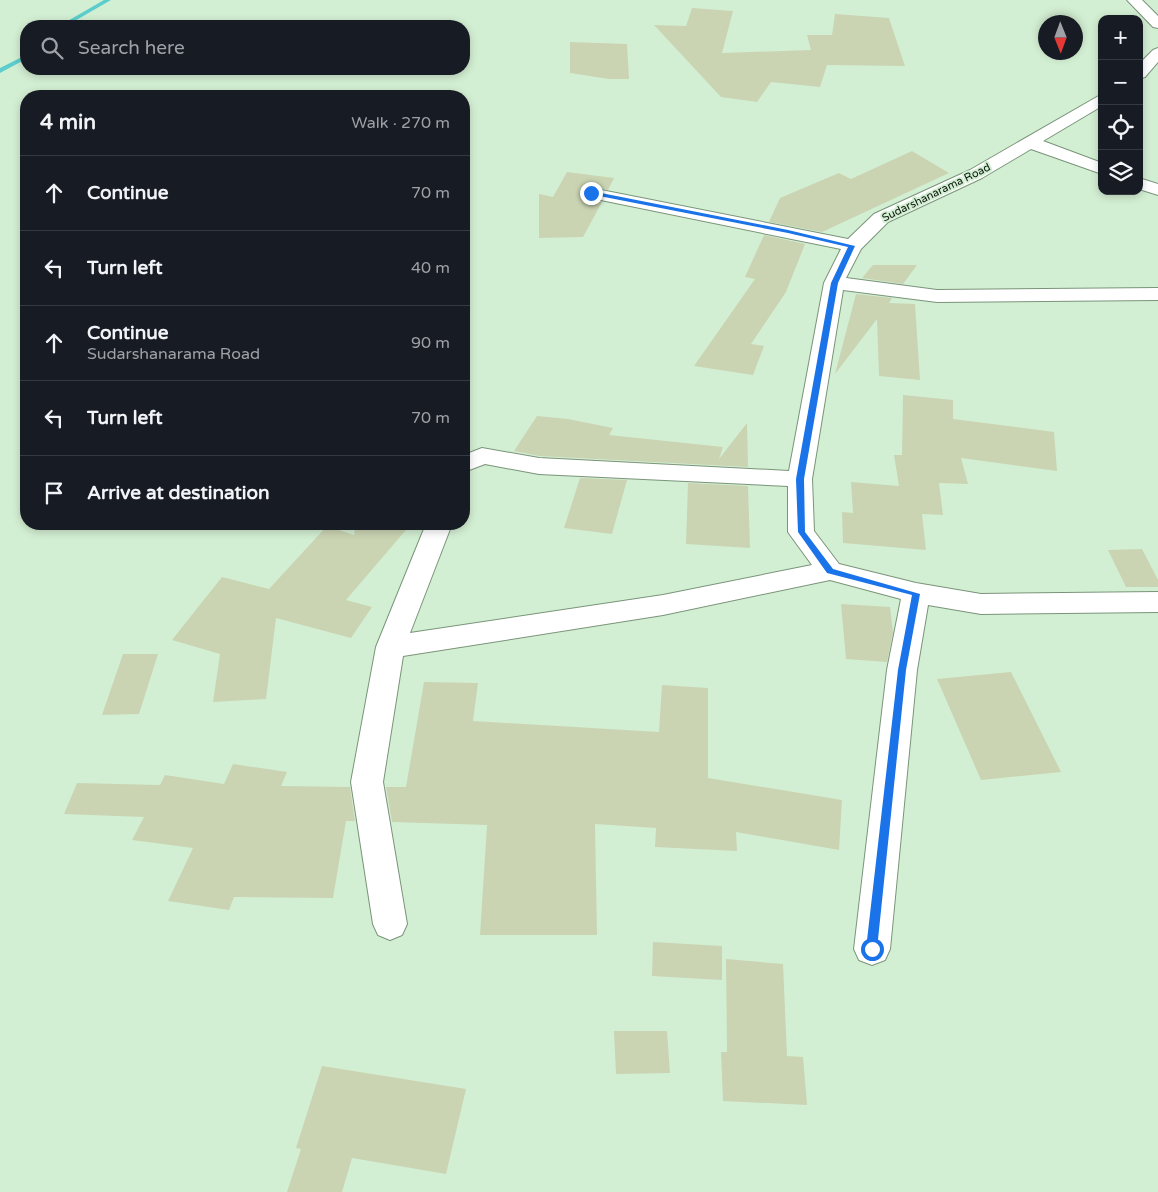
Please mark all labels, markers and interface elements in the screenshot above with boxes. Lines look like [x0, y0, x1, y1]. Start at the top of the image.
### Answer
north arrow [1038, 15, 1083, 60]
map controls [1098, 15, 1143, 195]
button: + [1098, 15, 1143, 60]
search box [20, 20, 470, 75]
icon: search [38, 34, 66, 62]
text: Search here [78, 37, 185, 59]
button: − [1098, 60, 1143, 105]
button: locate [1098, 105, 1143, 150]
text: 4 min [40, 110, 96, 135]
text: Walk · 270 m [351, 113, 450, 133]
button: layers [1098, 150, 1143, 195]
street label: Sudarshanarama Road [880, 161, 993, 224]
icon: ahead [40, 179, 68, 207]
text: Continue [87, 182, 169, 204]
route end [580, 182, 603, 205]
text: 70 m [411, 183, 450, 203]
icon: left [40, 254, 68, 282]
text: Turn left [87, 257, 163, 279]
text: 40 m [411, 258, 450, 278]
text: Continue [87, 322, 169, 344]
icon: ahead [40, 329, 68, 357]
text: 90 m [411, 333, 450, 353]
text: Sudarshanarama Road [87, 344, 260, 364]
icon: left [40, 404, 68, 432]
text: Turn left [87, 407, 163, 429]
text: 70 m [411, 408, 450, 428]
icon: arrive [40, 479, 68, 507]
text: Arrive at destination [87, 482, 270, 504]
route start [861, 938, 884, 961]

